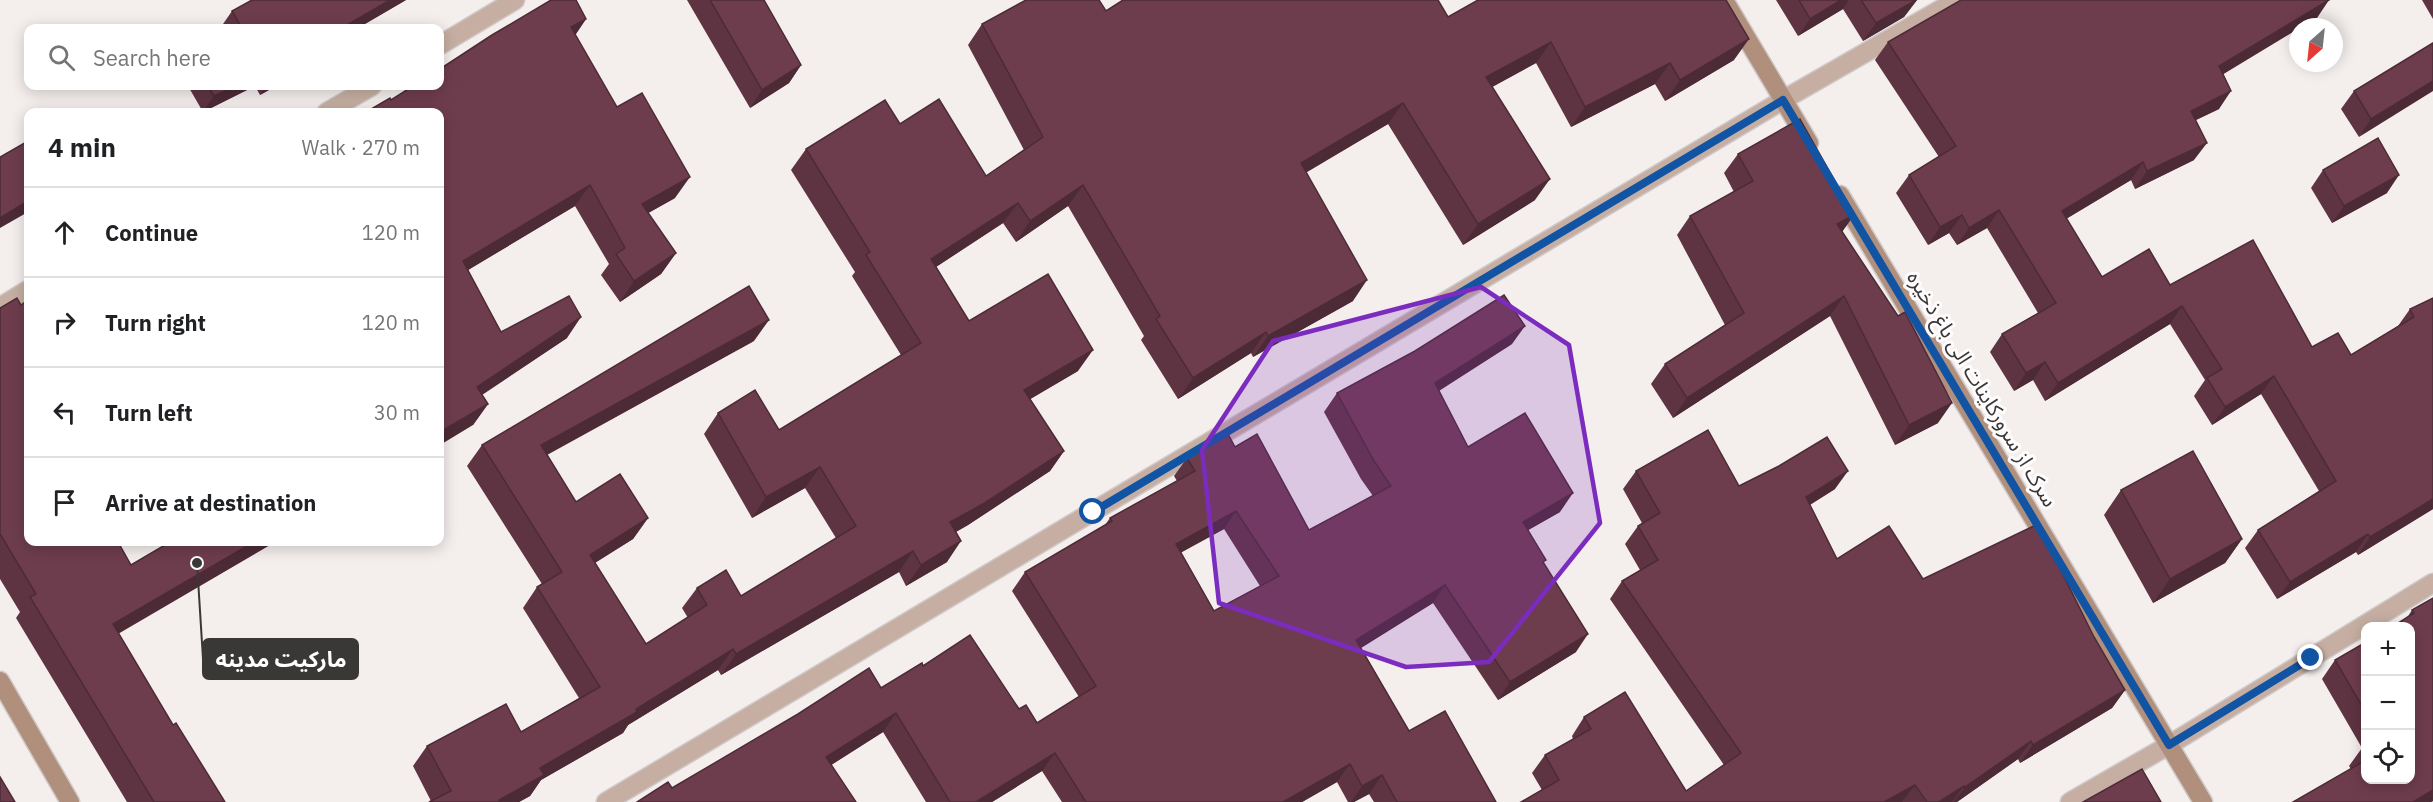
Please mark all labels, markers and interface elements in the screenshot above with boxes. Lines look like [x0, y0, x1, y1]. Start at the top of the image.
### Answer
north arrow [2289, 18, 2343, 72]
search box [24, 24, 444, 90]
icon: search [45, 41, 78, 74]
text: Search here [93, 43, 211, 72]
text: 4 min [48, 130, 116, 164]
text: Walk · 270 m [302, 134, 420, 161]
icon: ahead [48, 216, 81, 249]
text: Continue [105, 218, 198, 247]
text: 120 m [362, 219, 420, 246]
street label: سرک از سرورکاینات الی باغ ذخیره [1899, 265, 2065, 513]
icon: right [48, 306, 81, 339]
text: Turn right [105, 308, 206, 337]
text: 120 m [362, 309, 420, 336]
icon: left [48, 396, 81, 429]
text: Turn left [105, 398, 193, 427]
text: 30 m [374, 399, 420, 426]
icon: arrive [48, 486, 81, 519]
text: Arrive at destination [105, 488, 316, 517]
route start [1079, 498, 1105, 524]
map controls [2361, 622, 2415, 784]
button: + [2361, 622, 2415, 676]
callout: مارکیت مدینه [203, 639, 358, 679]
text: مارکیت مدینه [215, 644, 347, 673]
route end [2297, 644, 2323, 670]
button: − [2361, 676, 2415, 730]
button: locate [2361, 730, 2415, 784]

